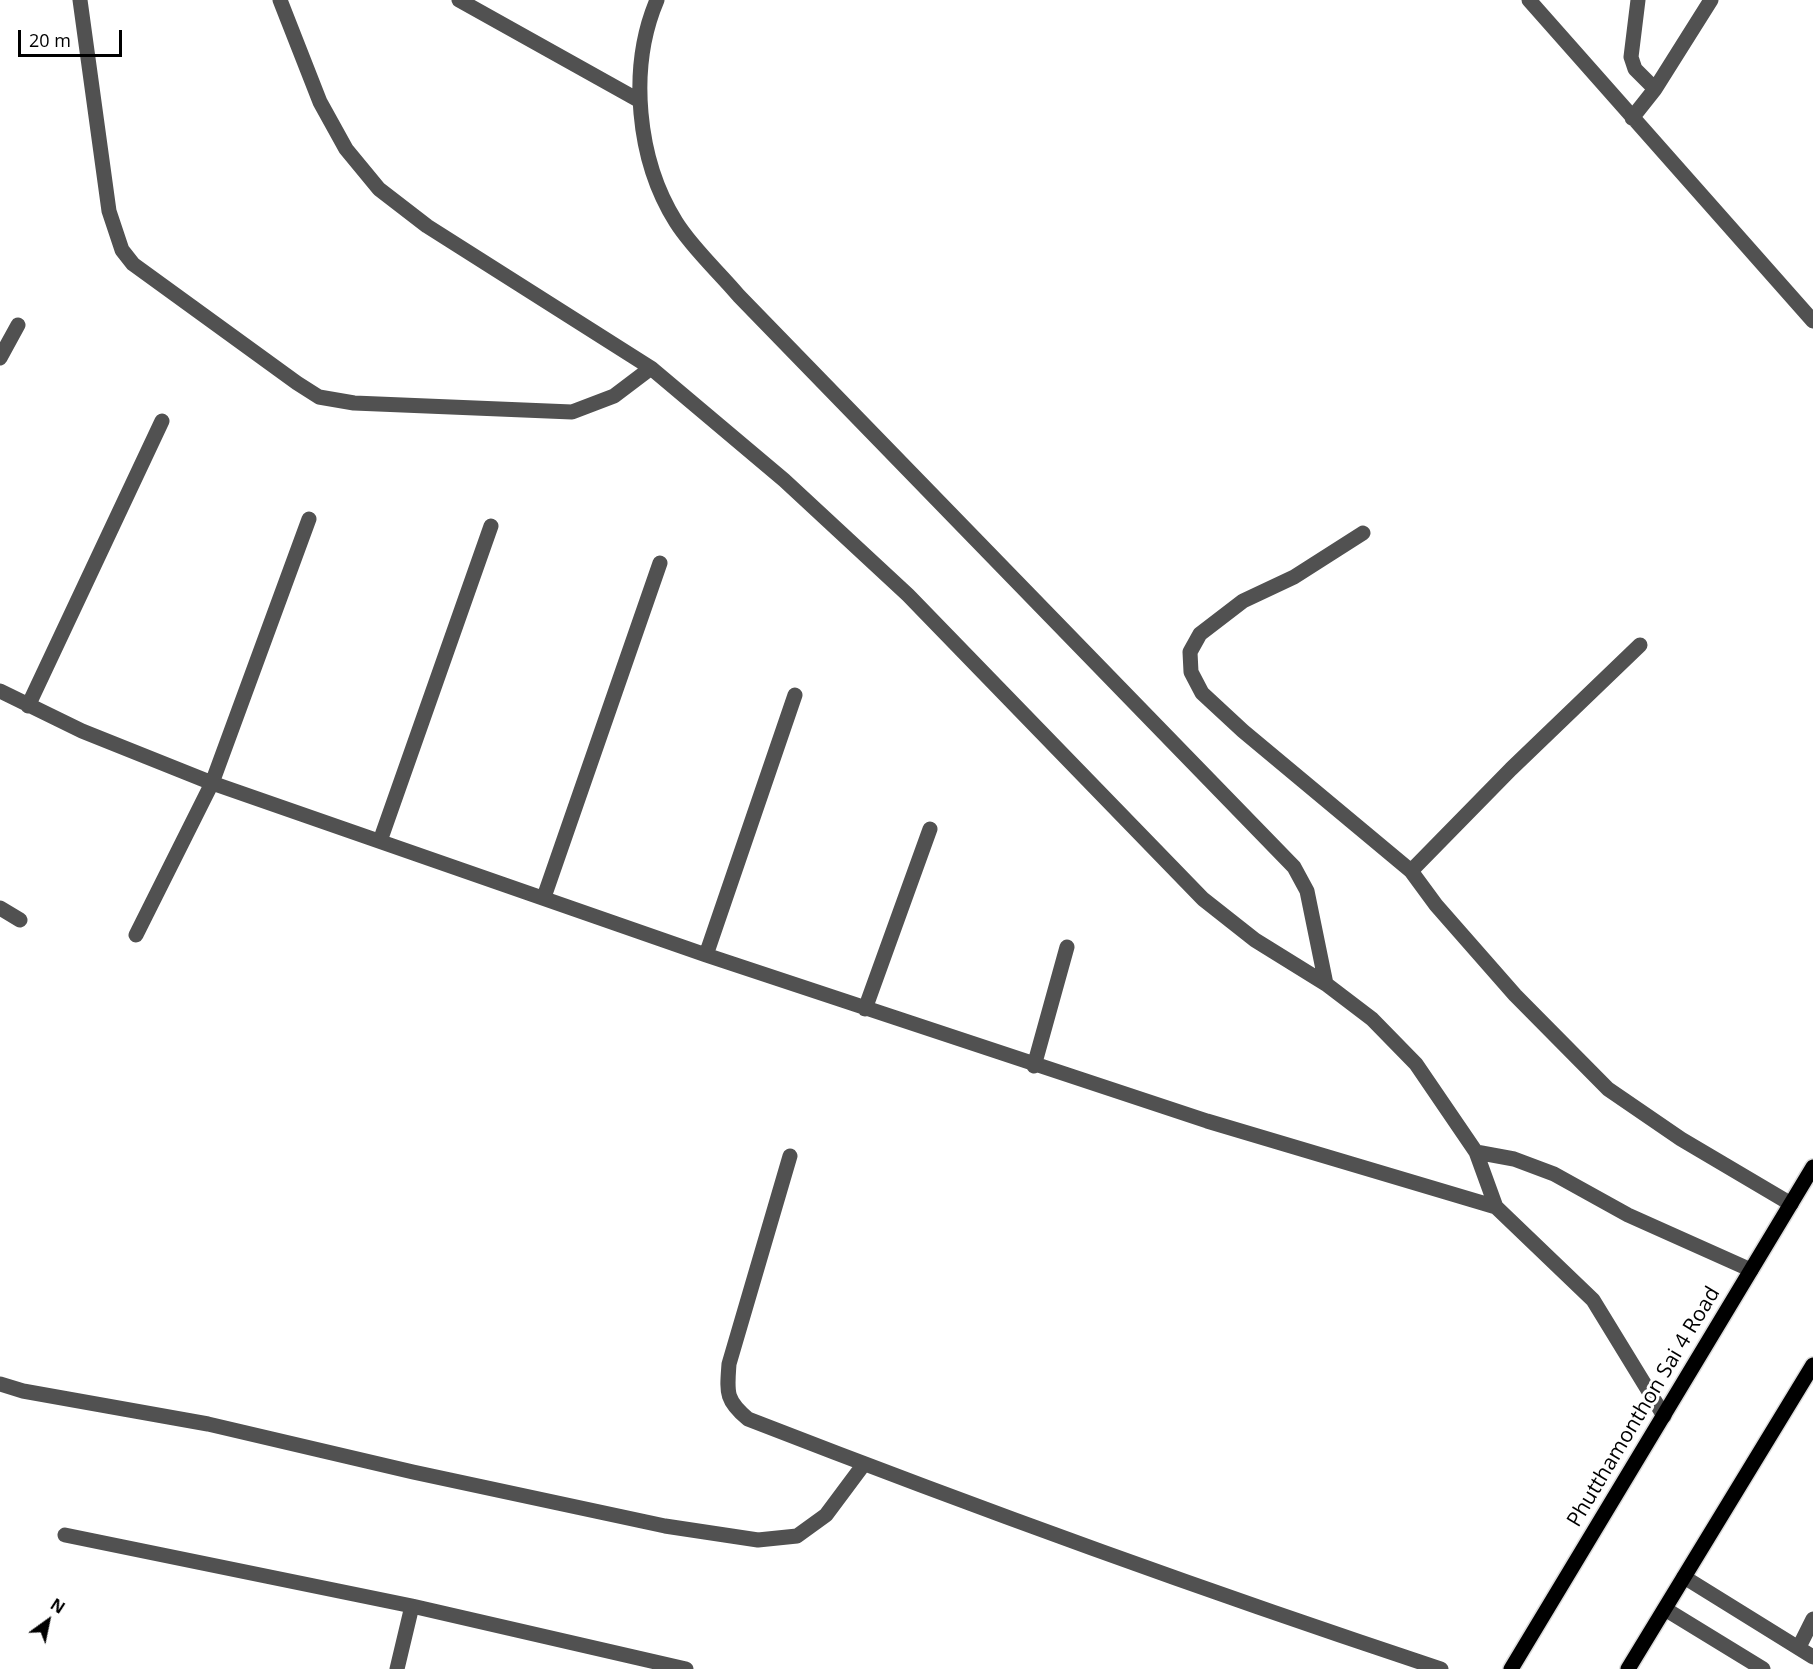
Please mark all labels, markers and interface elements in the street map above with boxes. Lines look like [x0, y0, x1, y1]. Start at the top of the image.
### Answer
scale bar [21, 18, 124, 56]
text: 20 m [29, 28, 71, 52]
street label: Phutthamonthon Sai 4 Road [1562, 1282, 1726, 1532]
north arrow [18, 1591, 78, 1651]
text: N [46, 1593, 69, 1619]

